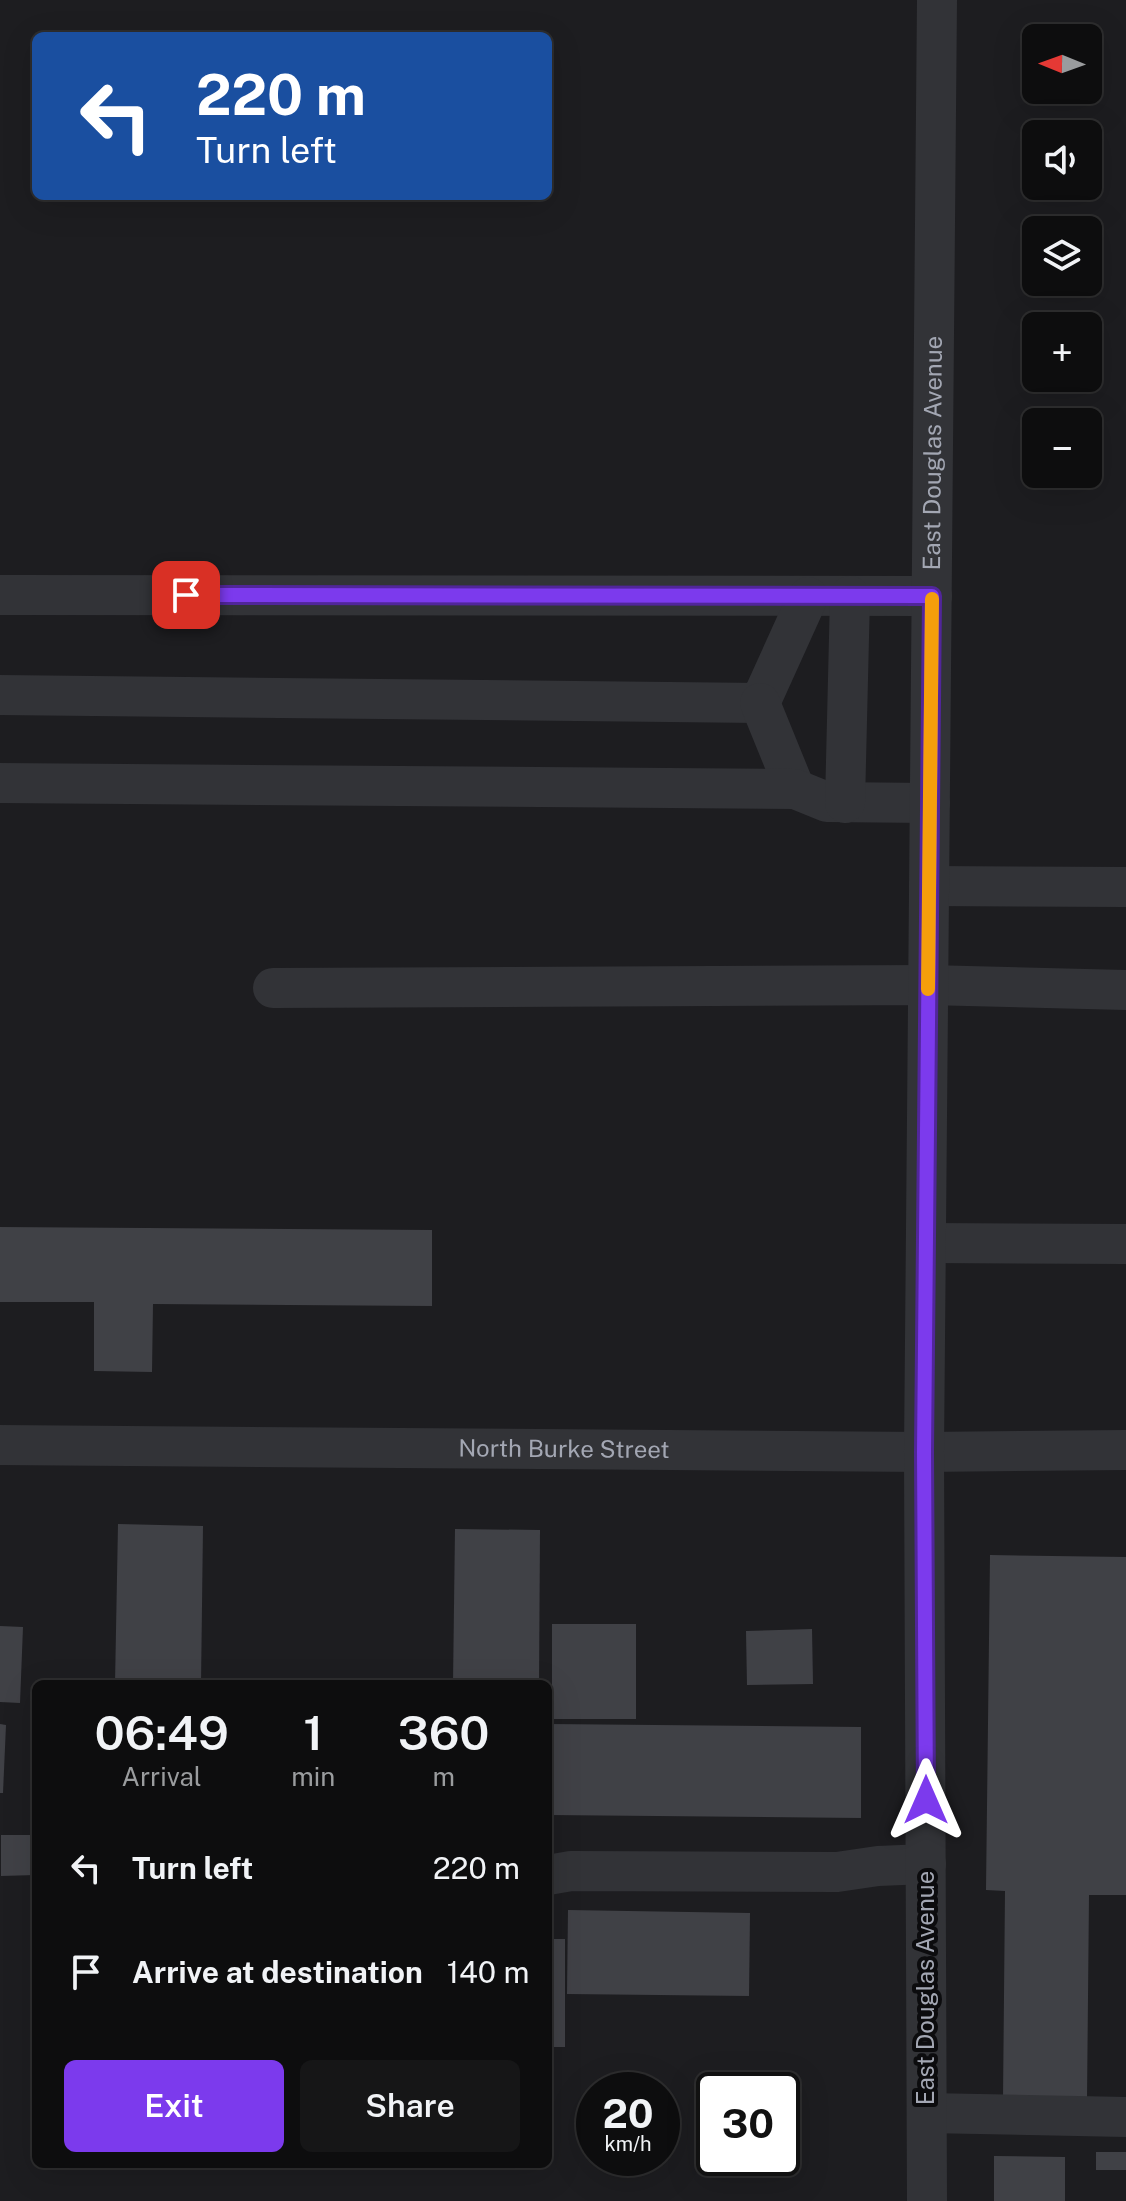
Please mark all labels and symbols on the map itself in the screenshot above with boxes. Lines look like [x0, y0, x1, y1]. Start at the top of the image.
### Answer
north arrow [1022, 24, 1102, 104]
street label: East Douglas Avenue [917, 336, 947, 571]
pin [152, 561, 220, 629]
street label: North Burke Street [458, 1433, 670, 1463]
position arrow [884, 1758, 968, 1842]
street label: East Douglas Avenue [911, 1871, 939, 2105]
speed limit sign: 30 [696, 2072, 800, 2176]

